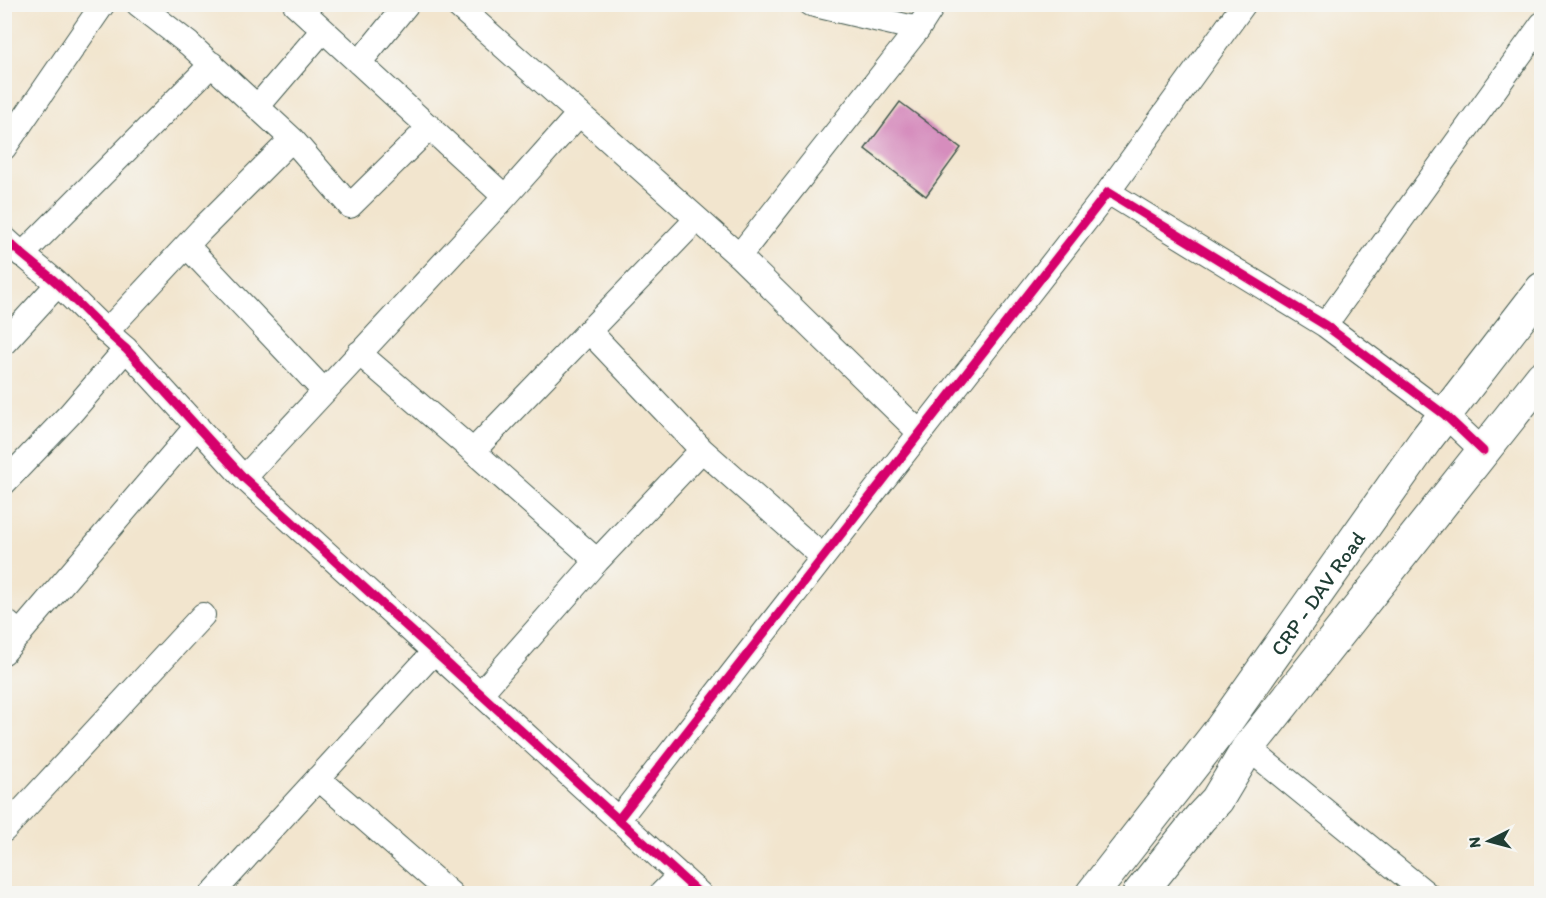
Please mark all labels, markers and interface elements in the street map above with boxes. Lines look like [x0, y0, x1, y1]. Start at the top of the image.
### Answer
street label: CRP - DAV Road [1265, 526, 1370, 660]
north arrow [1459, 811, 1519, 871]
text: N [1465, 836, 1485, 849]

